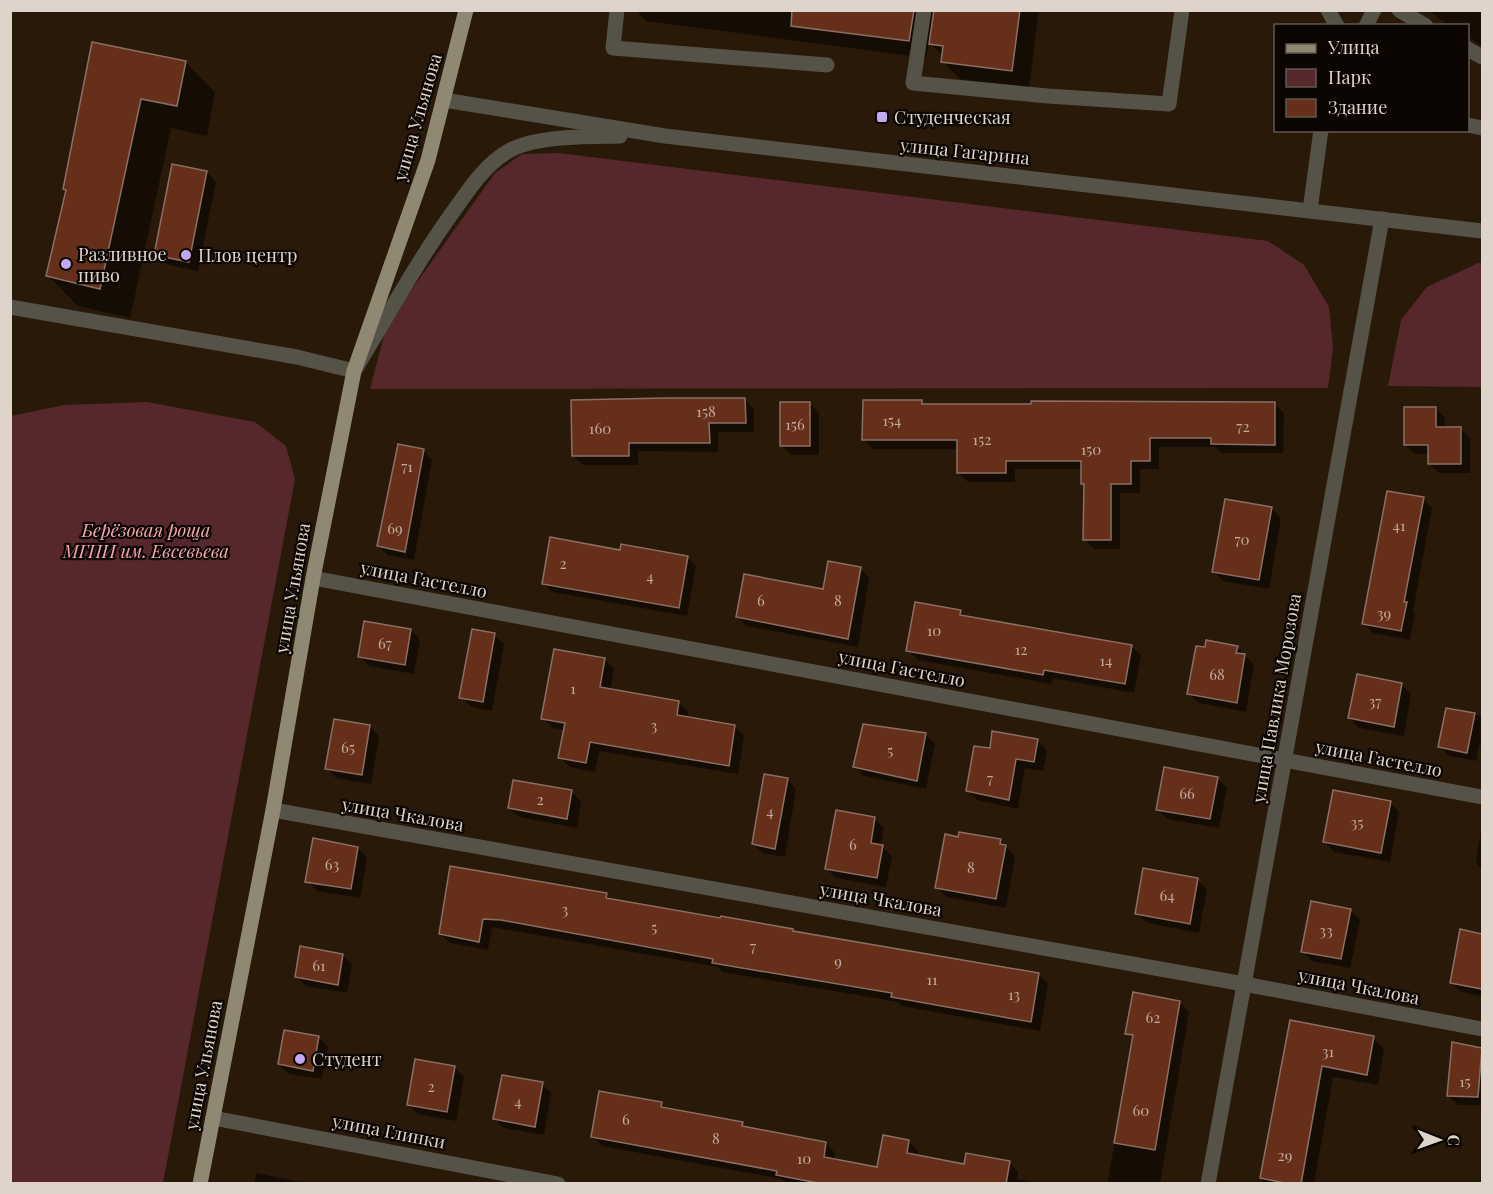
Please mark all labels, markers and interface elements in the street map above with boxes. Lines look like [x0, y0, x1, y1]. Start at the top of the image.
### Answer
legend [1274, 24, 1469, 132]
text: Улица [1327, 35, 1379, 59]
street label: улица Ульянова [387, 50, 447, 185]
text: Парк [1328, 65, 1371, 89]
text: Здание [1328, 95, 1387, 119]
place label: Студенческая [894, 105, 1011, 129]
marker: Студенческая [875, 110, 889, 124]
street label: улица Гагарина [898, 132, 1031, 170]
place label: Разливное пиво [78, 242, 167, 287]
place label: Плов центр [198, 243, 297, 267]
marker: Плов центр [179, 248, 193, 262]
marker: Разливное пиво [59, 257, 73, 271]
house number: 158 [696, 401, 716, 421]
house number: 154 [882, 410, 902, 430]
house number: 156 [785, 414, 805, 434]
house number: 72 [1236, 416, 1250, 436]
house number: 160 [589, 418, 611, 438]
house number: 152 [973, 429, 991, 449]
house number: 150 [1081, 439, 1101, 459]
house number: 71 [401, 456, 413, 476]
house number: 41 [1393, 515, 1406, 535]
park label: Берёзовая роща МГПИ им. Евсевьева [62, 518, 229, 563]
house number: 69 [387, 518, 403, 538]
street label: улица Ульянова [269, 521, 315, 656]
house number: 70 [1234, 529, 1250, 549]
house number: 2 [559, 553, 567, 573]
street label: улица Гастелло [358, 555, 490, 603]
house number: 4 [646, 566, 654, 586]
house number: 6 [757, 590, 765, 610]
house number: 8 [834, 590, 842, 610]
street label: улица Павлика Морозова [1246, 591, 1306, 806]
house number: 39 [1377, 603, 1391, 623]
house number: 10 [927, 620, 941, 640]
house number: 67 [378, 633, 392, 653]
house number: 12 [1015, 639, 1027, 659]
street label: улица Гастелло [836, 644, 968, 692]
house number: 14 [1100, 650, 1112, 670]
house number: 68 [1209, 664, 1225, 684]
house number: 1 [570, 678, 576, 698]
house number: 37 [1369, 691, 1381, 711]
house number: 3 [651, 715, 658, 735]
street label: улица Гастелло [1313, 734, 1445, 782]
house number: 65 [341, 737, 355, 757]
house number: 5 [887, 740, 893, 760]
house number: 7 [987, 768, 993, 788]
house number: 66 [1179, 783, 1195, 803]
house number: 2 [536, 789, 544, 809]
street label: улица Чкалова [339, 791, 466, 837]
house number: 4 [766, 801, 774, 821]
house number: 35 [1351, 812, 1364, 832]
house number: 6 [849, 834, 857, 854]
house number: 63 [325, 854, 339, 874]
house number: 8 [967, 857, 975, 877]
street label: улица Чкалова [817, 876, 944, 922]
house number: 64 [1159, 885, 1175, 905]
house number: 3 [562, 899, 569, 919]
house number: 5 [651, 917, 657, 937]
house number: 33 [1319, 920, 1333, 940]
house number: 7 [750, 936, 756, 956]
house number: 9 [834, 951, 842, 971]
house number: 61 [312, 955, 326, 975]
street label: улица Чкалова [1295, 962, 1422, 1010]
house number: 11 [926, 969, 938, 989]
house number: 13 [1008, 984, 1020, 1004]
street label: улица Ульянова [178, 998, 227, 1133]
house number: 62 [1146, 1007, 1160, 1027]
house number: 31 [1322, 1041, 1335, 1061]
place label: Студент [312, 1047, 382, 1071]
marker: Студент [293, 1052, 307, 1066]
house number: 15 [1459, 1071, 1471, 1091]
house number: 2 [427, 1076, 435, 1096]
house number: 4 [514, 1091, 522, 1111]
house number: 60 [1133, 1100, 1149, 1120]
street label: улица Глинки [329, 1108, 448, 1154]
house number: 6 [622, 1109, 630, 1129]
north arrow [1409, 1110, 1469, 1170]
house number: 8 [712, 1128, 720, 1148]
text: С [1444, 1134, 1465, 1146]
house number: 29 [1278, 1145, 1292, 1165]
house number: 10 [797, 1148, 811, 1168]

